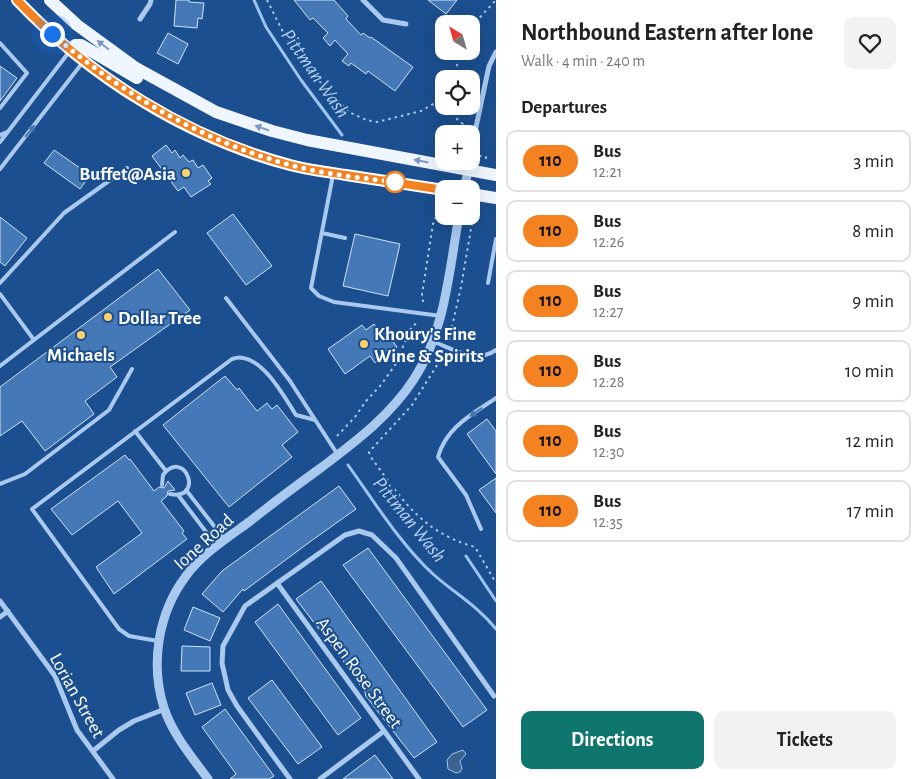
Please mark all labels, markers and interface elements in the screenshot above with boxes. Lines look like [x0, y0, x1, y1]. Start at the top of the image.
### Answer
north arrow [435, 15, 480, 60]
map controls [435, 15, 480, 225]
button: heart [844, 17, 896, 69]
text: Northbound Eastern after Ione [521, 21, 813, 45]
your location [40, 22, 65, 47]
water label: Pittman Wash [277, 25, 353, 122]
one-way arrow [97, 39, 110, 50]
text: Walk · 4 min · 240 m [521, 53, 645, 69]
button: locate [435, 70, 480, 115]
text: Departures [521, 98, 607, 117]
one-way arrow [25, 124, 35, 138]
one-way arrow [254, 124, 269, 131]
button: + [435, 125, 480, 170]
text: Bus [593, 142, 621, 161]
text: 110 [539, 152, 562, 170]
text: 3 min [853, 152, 894, 171]
one-way arrow [413, 157, 428, 165]
text: 12:21 [593, 164, 622, 180]
place label: Buffet@Asia [79, 165, 176, 184]
marker: Buffet@Asia [180, 167, 192, 179]
unlabelled marker [384, 171, 406, 193]
button: − [435, 180, 480, 225]
text: Bus [593, 212, 621, 231]
text: 110 [539, 222, 562, 240]
text: 8 min [852, 222, 894, 241]
text: 12:26 [593, 234, 624, 250]
text: Bus [593, 282, 621, 301]
text: 110 [539, 292, 562, 310]
text: 9 min [852, 292, 894, 311]
text: 12:27 [593, 304, 623, 320]
place label: Dollar Tree [118, 309, 201, 328]
marker: Dollar Tree [102, 311, 114, 323]
place label: Khoury's Fine Wine & Spirits [374, 325, 484, 366]
marker: Michaels [75, 329, 87, 341]
marker: Khoury's Fine Wine & Spirits [358, 338, 370, 350]
place label: Michaels [47, 346, 115, 365]
text: Bus [593, 352, 621, 371]
text: 110 [539, 362, 562, 380]
text: 10 min [845, 362, 894, 381]
text: 12:28 [593, 374, 624, 390]
one-way arrow [469, 407, 483, 417]
text: Bus [593, 422, 621, 441]
text: 110 [539, 432, 562, 450]
text: 12 min [846, 432, 894, 451]
text: 12:30 [593, 444, 625, 460]
water label: Pittman Wash [369, 473, 450, 566]
text: Bus [593, 492, 621, 511]
text: 110 [539, 502, 562, 520]
text: 17 min [847, 502, 894, 521]
street label: Ione Road [170, 510, 238, 574]
text: 12:35 [593, 514, 623, 530]
street label: Aspen Rose Street [312, 614, 405, 732]
street label: Lorian Street [46, 650, 108, 741]
button: Directions [521, 711, 704, 769]
button: Tickets [714, 711, 896, 769]

